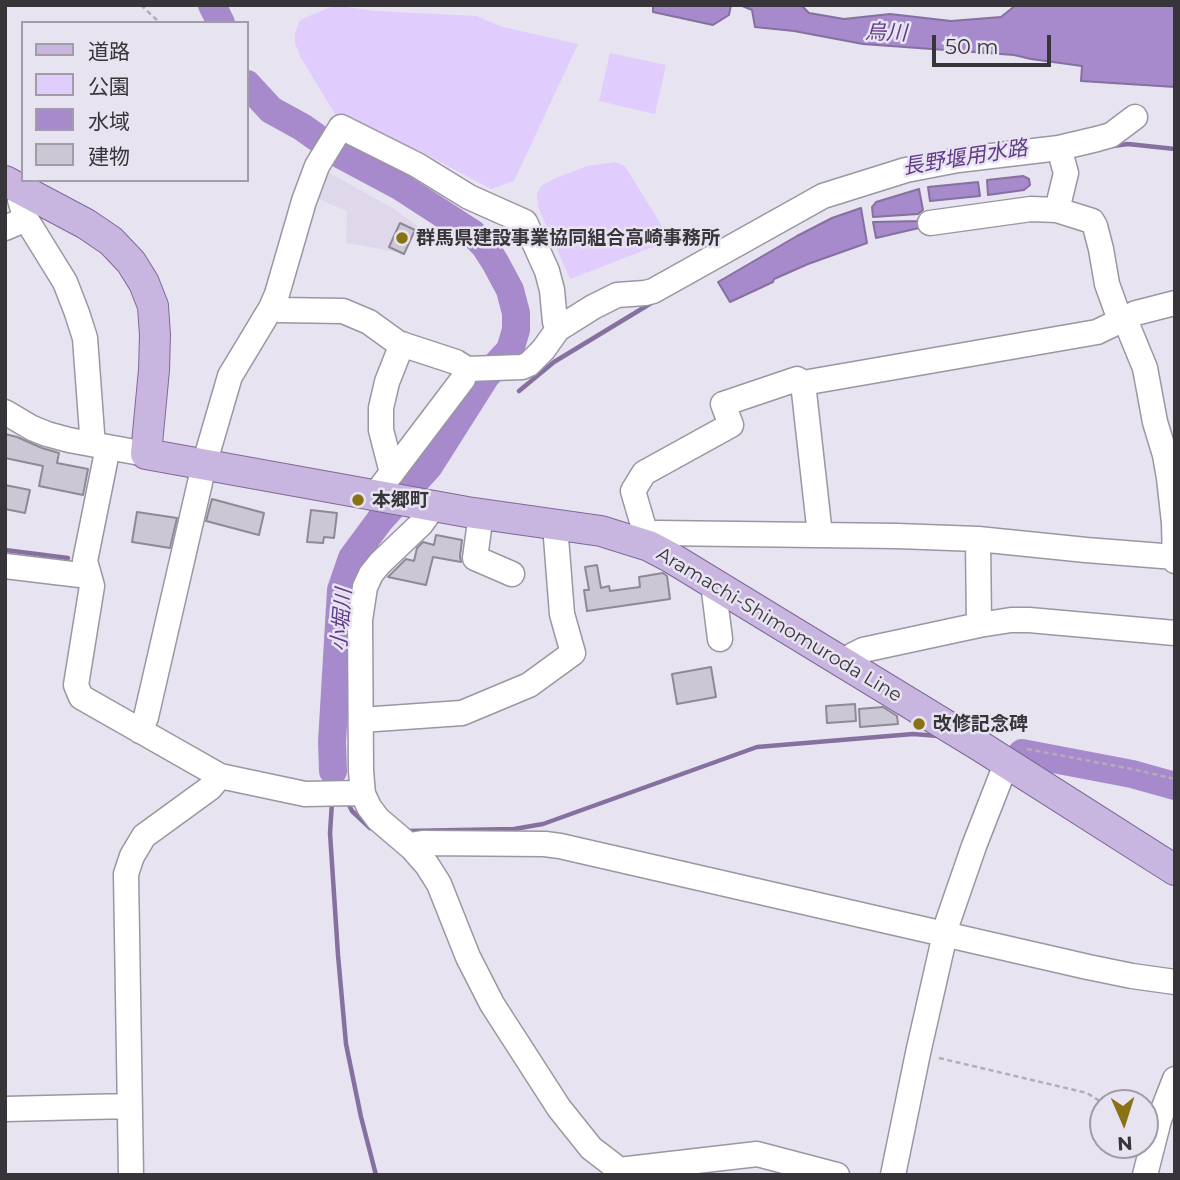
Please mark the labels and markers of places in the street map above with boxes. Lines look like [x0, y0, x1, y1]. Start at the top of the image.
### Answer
place label: 群馬県建設事業協同組合高崎事務所 [416, 227, 720, 249]
marker: 群馬県建設事業協同組合高崎事務所 [394, 230, 410, 246]
place label: 本郷町 [372, 489, 429, 511]
marker: 本郷町 [350, 492, 366, 508]
place label: 改修記念碑 [933, 713, 1028, 735]
marker: 改修記念碑 [911, 716, 927, 732]

